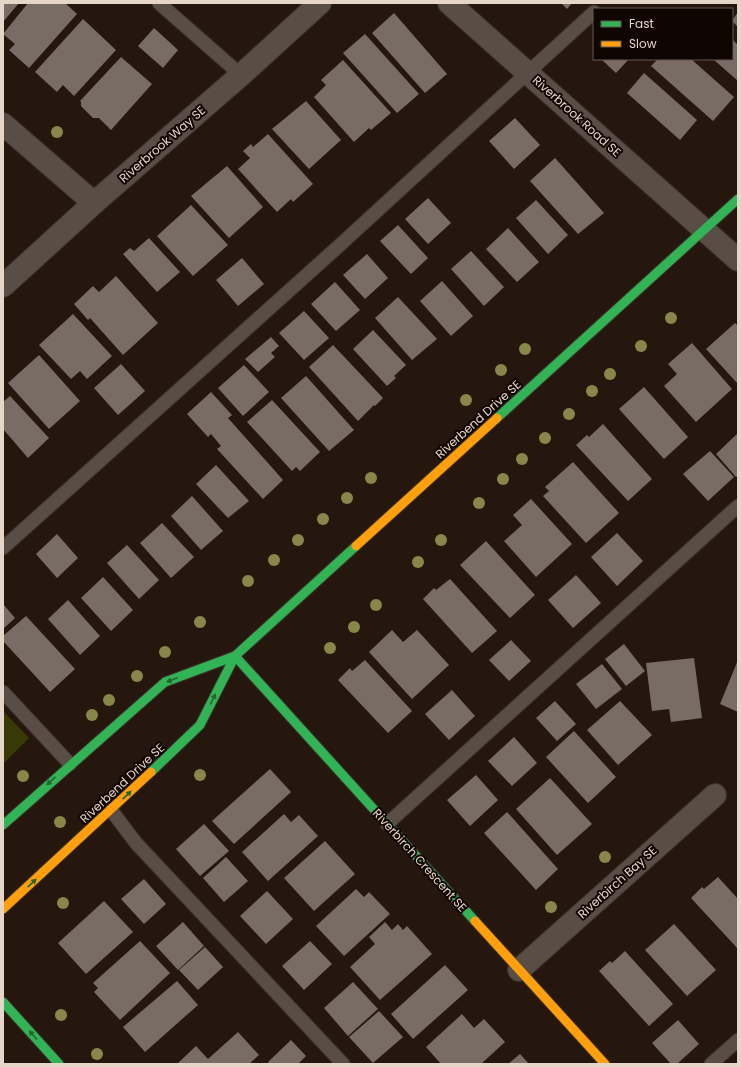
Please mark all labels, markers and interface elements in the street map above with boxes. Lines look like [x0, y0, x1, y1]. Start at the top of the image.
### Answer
legend [593, 8, 733, 60]
text: Fast [629, 15, 654, 32]
text: Slow [629, 35, 657, 52]
street label: Riverbrook Road SE [529, 72, 625, 160]
street label: Riverbrook Way SE [115, 102, 209, 186]
street label: Riverbend Drive SE [431, 376, 525, 462]
one-way arrow [165, 677, 177, 683]
one-way arrow [210, 693, 216, 704]
street label: Riverbend Drive SE [76, 739, 168, 827]
one-way arrow [46, 776, 56, 786]
one-way arrow [122, 790, 132, 799]
street label: Riverbirch Crescent SE [369, 805, 471, 915]
street label: Riverbirch Bay SE [574, 842, 660, 922]
one-way arrow [27, 878, 37, 888]
one-way arrow [28, 1030, 38, 1040]

